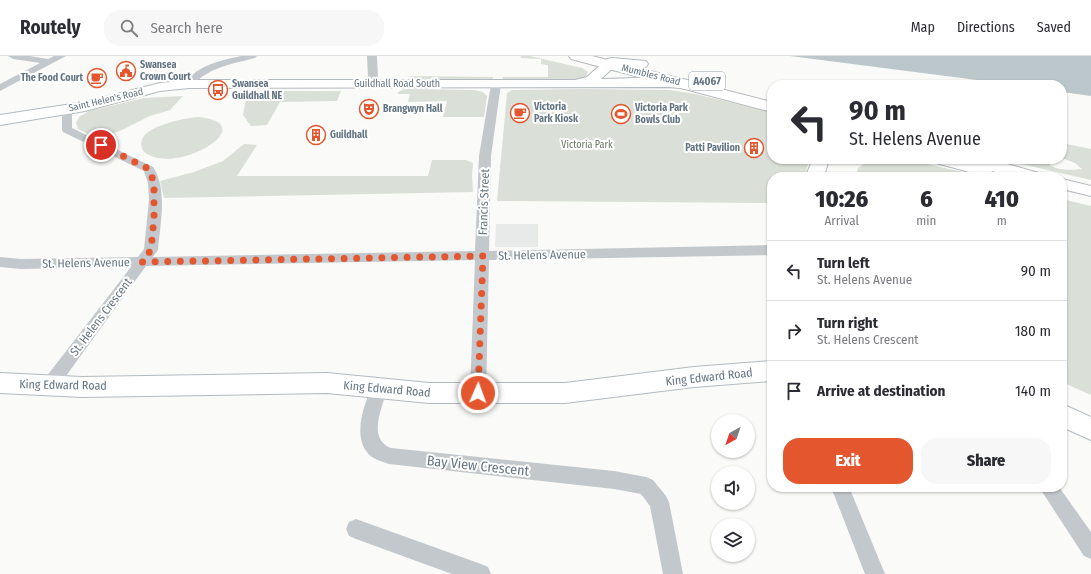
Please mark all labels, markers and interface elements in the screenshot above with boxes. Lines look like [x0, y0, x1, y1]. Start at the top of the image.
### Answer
search box [104, 10, 384, 46]
text: Routely [20, 16, 80, 39]
icon: search [118, 17, 140, 39]
text: Search here [150, 19, 223, 37]
text: Map [911, 19, 935, 36]
text: Directions [957, 19, 1015, 36]
text: Saved [1037, 19, 1071, 36]
place label: Swansea Crown Court [140, 59, 191, 83]
public building icon: Swansea Crown Court [115, 60, 137, 82]
street label: Mumbles Road [620, 62, 682, 88]
cafe icon: The Food Court [86, 67, 108, 89]
place label: The Food Court [21, 72, 83, 84]
road number: A4067 [689, 72, 725, 90]
place label: Swansea Guildhall NE [232, 78, 282, 102]
street label: Guildhall Road South [354, 78, 440, 90]
bus stop icon: Swansea Guildhall NE [207, 79, 229, 101]
street label: Saint Helen's Road [68, 86, 144, 114]
text: 90 m [849, 94, 906, 127]
icon: left [783, 96, 835, 148]
theatre icon: Brangwyn Hall [358, 98, 380, 120]
place label: Victoria Park Kiosk [533, 101, 579, 125]
cafe icon: Victoria Park Kiosk [509, 102, 531, 124]
place label: Victoria Park Bowls Club [634, 102, 689, 126]
place label: Brangwyn Hall [383, 103, 443, 115]
sports icon: Victoria Park Bowls Club [610, 103, 632, 125]
building icon: Guildhall [305, 124, 327, 146]
pin [84, 128, 118, 162]
text: St. Helens Avenue [849, 128, 981, 150]
place label: Guildhall [330, 129, 368, 141]
icon: arrive [90, 134, 112, 156]
building icon: Patti Pavilion [743, 137, 765, 159]
park label: Victoria Park [561, 139, 613, 151]
place label: Patti Pavilion [685, 142, 740, 154]
street label: Francis Street [476, 168, 492, 235]
text: 10:26 [815, 185, 868, 213]
text: 6 [920, 185, 933, 213]
text: 410 [984, 185, 1019, 213]
text: Arrival [824, 213, 859, 228]
text: min [916, 213, 936, 228]
text: m [997, 213, 1007, 228]
street label: St. Helens Avenue [498, 247, 586, 263]
text: Turn left [817, 254, 870, 272]
street label: St. Helens Avenue [42, 255, 130, 271]
icon: left [783, 260, 805, 282]
text: 90 m [1021, 262, 1051, 280]
text: St. Helens Avenue [817, 272, 912, 287]
street label: St. Helens Crescent [67, 275, 135, 359]
text: Turn right [817, 314, 878, 332]
icon: right [783, 320, 805, 342]
text: 180 m [1015, 322, 1051, 340]
text: St. Helens Crescent [817, 332, 919, 347]
street label: King Edward Road [665, 365, 753, 389]
position arrow [457, 372, 499, 414]
street label: King Edward Road [19, 377, 107, 393]
street label: King Edward Road [343, 378, 431, 400]
icon: arrive [783, 380, 805, 402]
text: Arrive at destination [817, 382, 945, 400]
text: 140 m [1015, 382, 1051, 400]
north arrow [711, 414, 755, 458]
map controls [711, 414, 755, 562]
button: Exit [783, 438, 913, 484]
button: Share [921, 438, 1051, 484]
street label: Bay View Crescent [426, 452, 530, 480]
button: sound [711, 466, 755, 510]
button: layers [711, 518, 755, 562]

